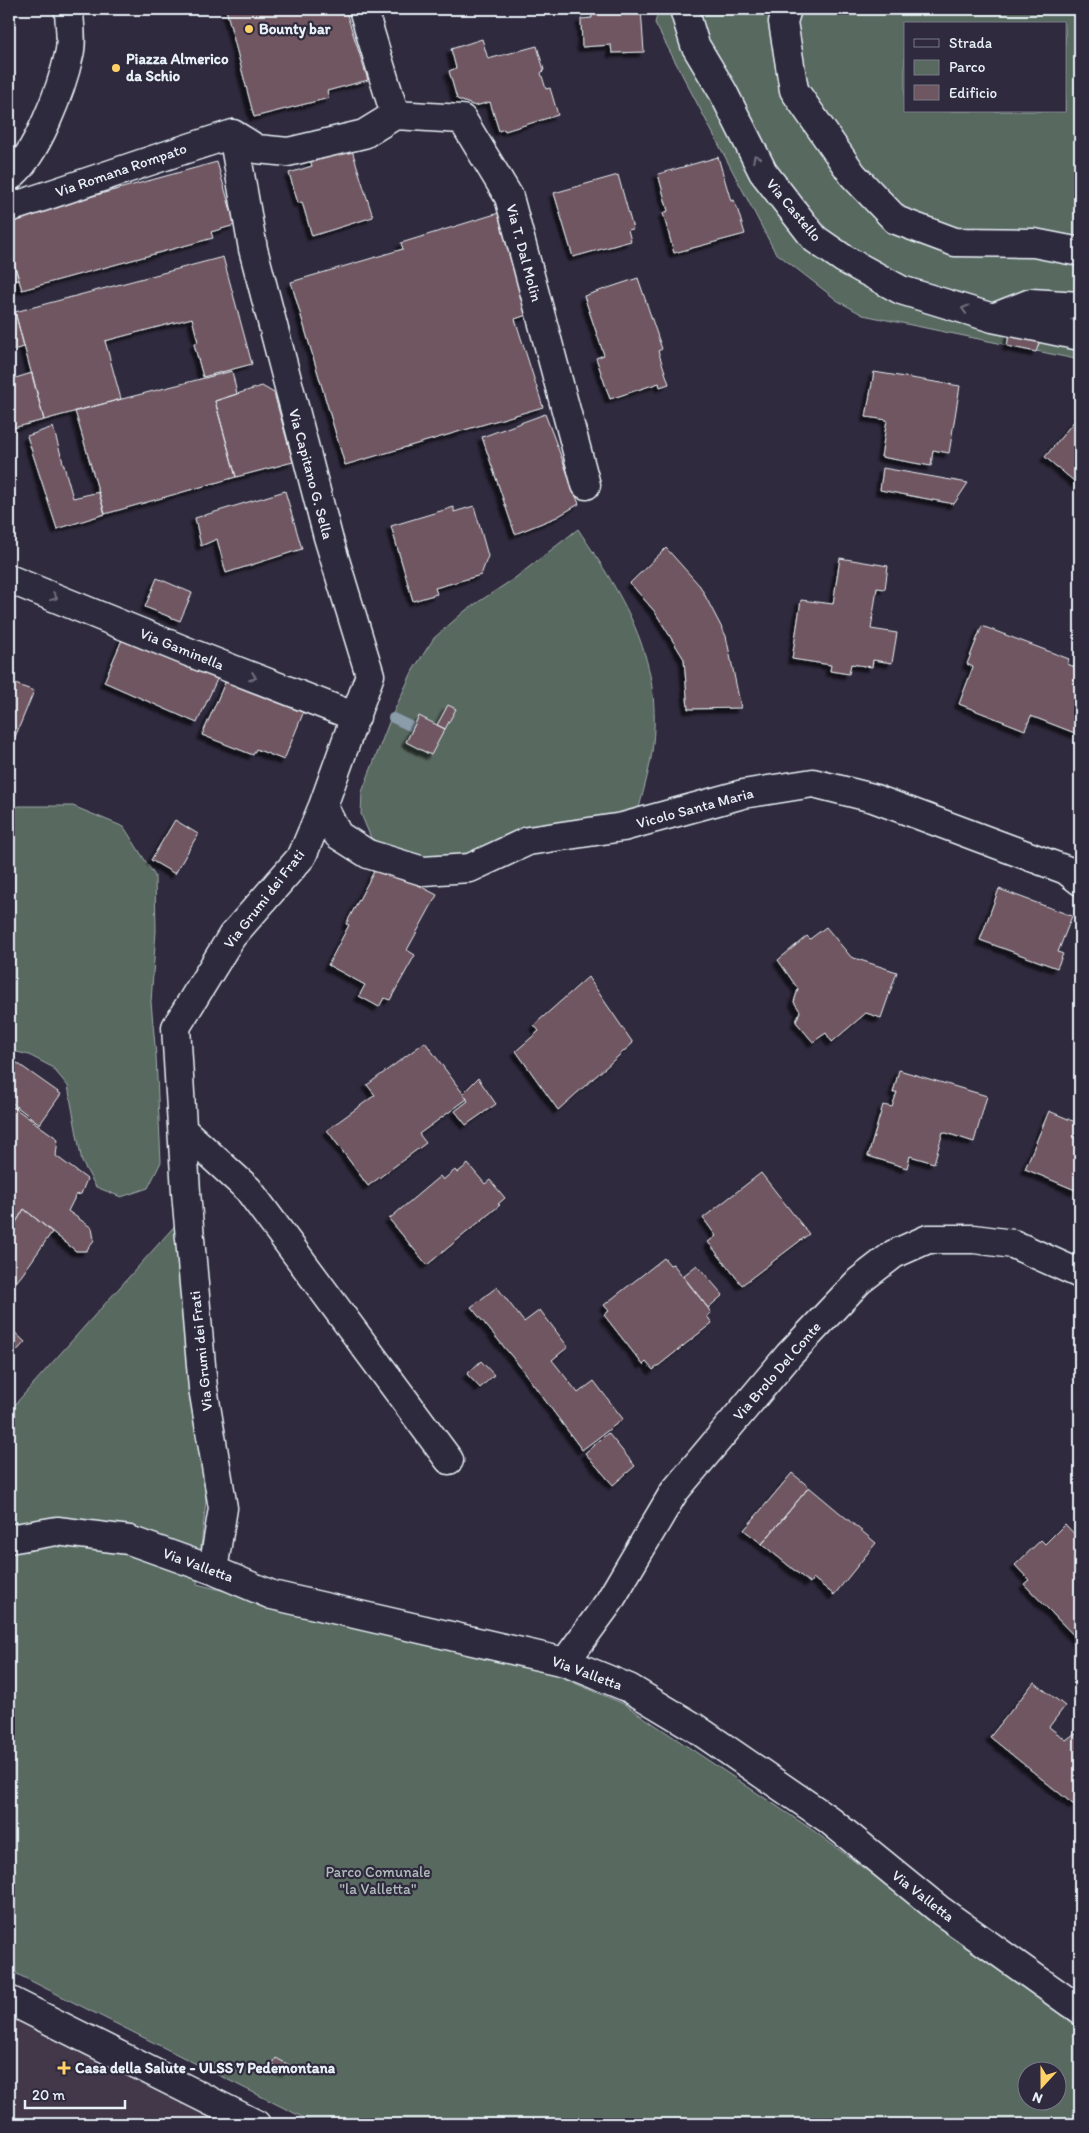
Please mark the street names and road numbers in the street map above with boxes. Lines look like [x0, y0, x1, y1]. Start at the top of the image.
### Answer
street label: Via Romana Rompato [53, 139, 189, 201]
street label: Via Castello [763, 175, 825, 245]
street label: Via T. Dal Molin [502, 202, 546, 304]
street label: Via Capitano G. Sella [285, 407, 337, 542]
street label: Via Gaminella [137, 624, 227, 674]
street label: Vicolo Santa Maria [634, 784, 756, 832]
street label: Via Grumi dei Frati [220, 846, 308, 952]
street label: Via Grumi dei Frati [186, 1290, 216, 1412]
street label: Via Brolo Del Conte [729, 1318, 825, 1424]
street label: Via Valletta [160, 1544, 236, 1586]
street label: Via Valletta [549, 1652, 625, 1694]
street label: Via Valletta [888, 1866, 958, 1926]

